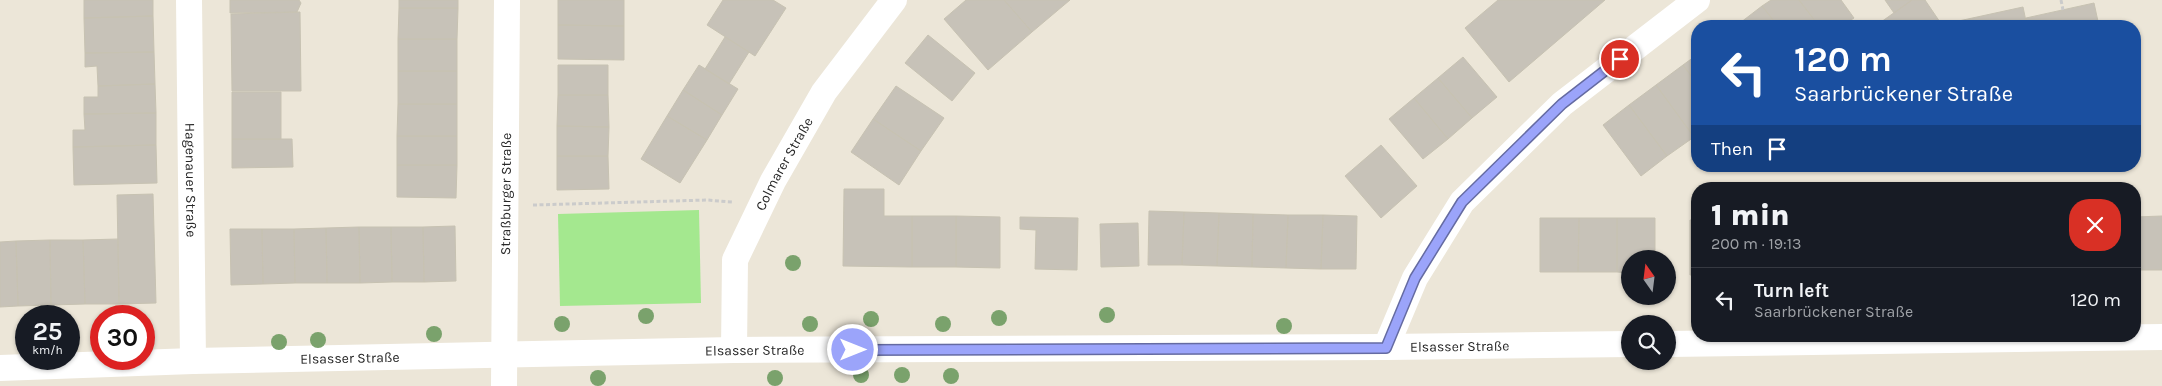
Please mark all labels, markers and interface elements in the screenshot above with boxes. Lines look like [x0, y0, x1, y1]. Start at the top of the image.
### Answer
pin [1599, 38, 1641, 80]
text: 120 m [1794, 39, 1892, 80]
icon: left [1711, 40, 1776, 105]
icon: arrive [1606, 45, 1634, 73]
text: Saarbrückener Straße [1794, 81, 2013, 107]
street label: Colmarer Straße [752, 114, 816, 213]
street label: Hagenauer Straße [182, 123, 200, 237]
street label: Straßburger Straße [497, 133, 514, 255]
icon: arrive [1763, 135, 1791, 163]
text: Then [1711, 138, 1753, 160]
text: 1 min [1711, 197, 1790, 233]
button: close [2069, 199, 2121, 251]
text: 200 m · 19:13 [1711, 234, 1801, 253]
north arrow [1621, 250, 1676, 305]
map controls [1621, 250, 1676, 370]
text: Turn left [1754, 280, 1829, 302]
icon: left [1711, 286, 1739, 314]
text: 120 m [2070, 289, 2121, 311]
text: Saarbrückener Straße [1754, 302, 1913, 321]
speed limit sign: 30 [90, 305, 155, 370]
button: search [1621, 315, 1676, 370]
text: 25 [33, 317, 62, 346]
position arrow [826, 323, 878, 375]
street label: Elsasser Straße [1410, 337, 1510, 355]
street label: Elsasser Straße [705, 341, 805, 359]
text: km/h [32, 343, 63, 357]
street label: Elsasser Straße [300, 348, 400, 367]

